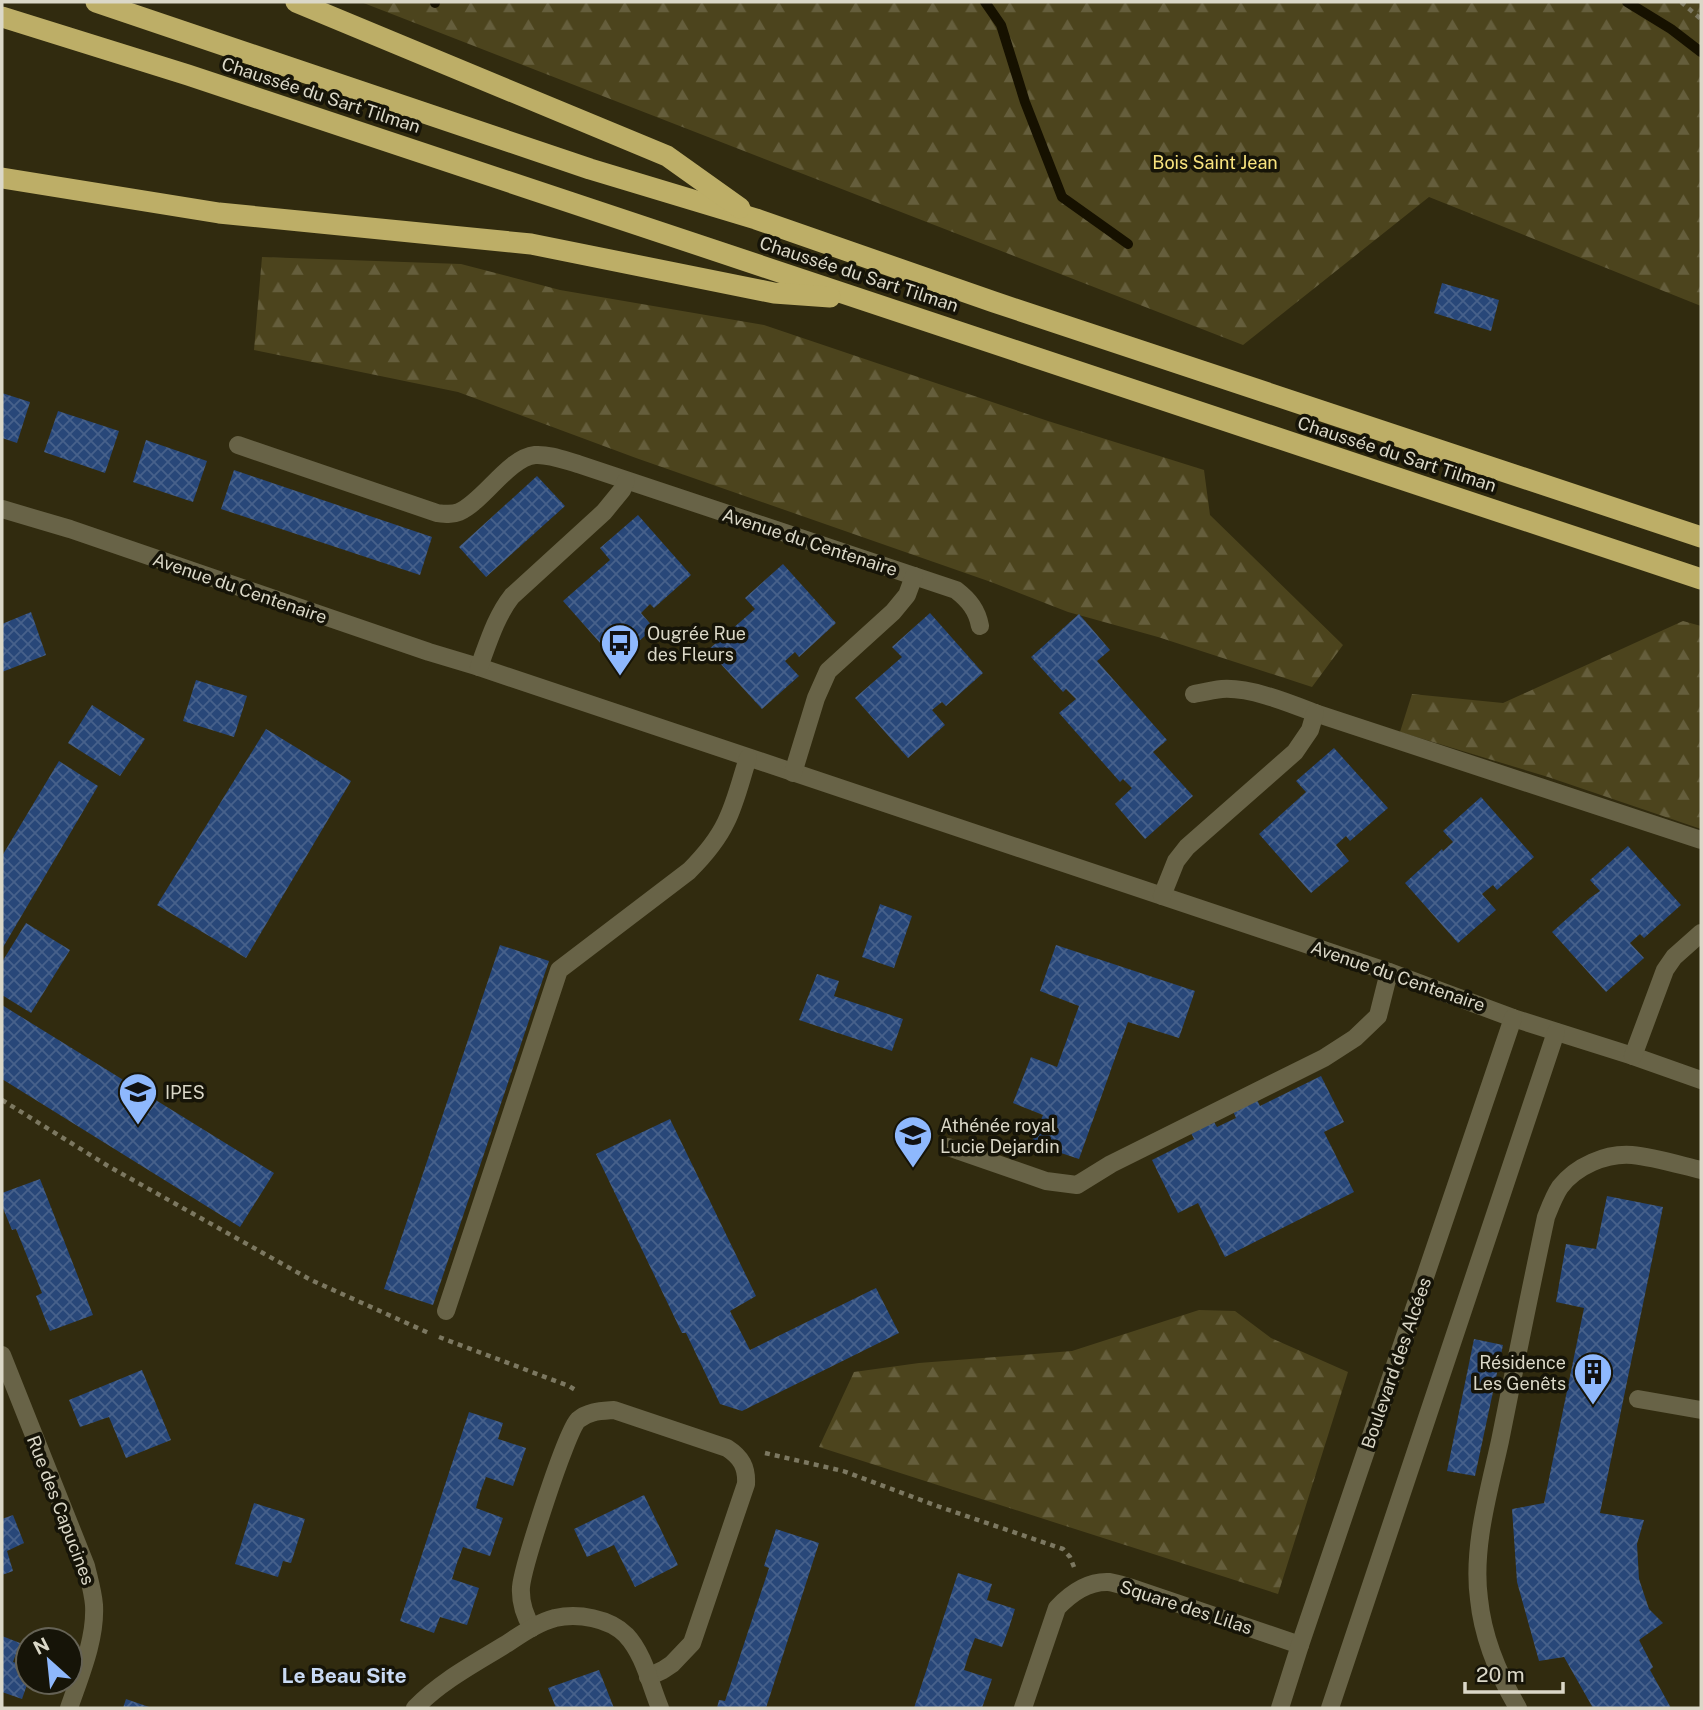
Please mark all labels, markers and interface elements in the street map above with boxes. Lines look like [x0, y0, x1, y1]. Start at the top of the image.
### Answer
street label: Chaussée du Sart Tilman [219, 53, 423, 137]
park label: Bois Saint Jean [1152, 152, 1278, 173]
street label: Chaussée du Sart Tilman [757, 232, 961, 316]
street label: Chaussée du Sart Tilman [1295, 412, 1499, 496]
street label: Avenue du Centenaire [720, 504, 900, 580]
street label: Avenue du Centenaire [150, 548, 330, 628]
bus stop icon: Ougrée Rue des Fleurs [599, 622, 641, 677]
place label: Ougrée Rue des Fleurs [647, 623, 746, 665]
street label: Avenue du Centenaire [1308, 936, 1488, 1016]
school or university icon: IPES [117, 1071, 159, 1126]
place label: IPES [165, 1082, 205, 1103]
school or university icon: Athénée royal Lucie Dejardin [892, 1114, 934, 1169]
place label: Athénée royal Lucie Dejardin [940, 1115, 1060, 1157]
street label: Boulevard des Alcées [1357, 1275, 1435, 1451]
building icon: Résidence Les Genêts [1572, 1351, 1614, 1406]
place label: Résidence Les Genêts [1473, 1352, 1566, 1394]
street label: Rue des Capucines [23, 1432, 99, 1588]
street label: Square des Lilas [1117, 1576, 1255, 1638]
north arrow [14, 1626, 84, 1696]
text: N [30, 1633, 53, 1659]
scale bar [1465, 1650, 1563, 1694]
text: 20 m [1476, 1662, 1525, 1687]
district label: Le Beau Site [281, 1663, 407, 1688]

